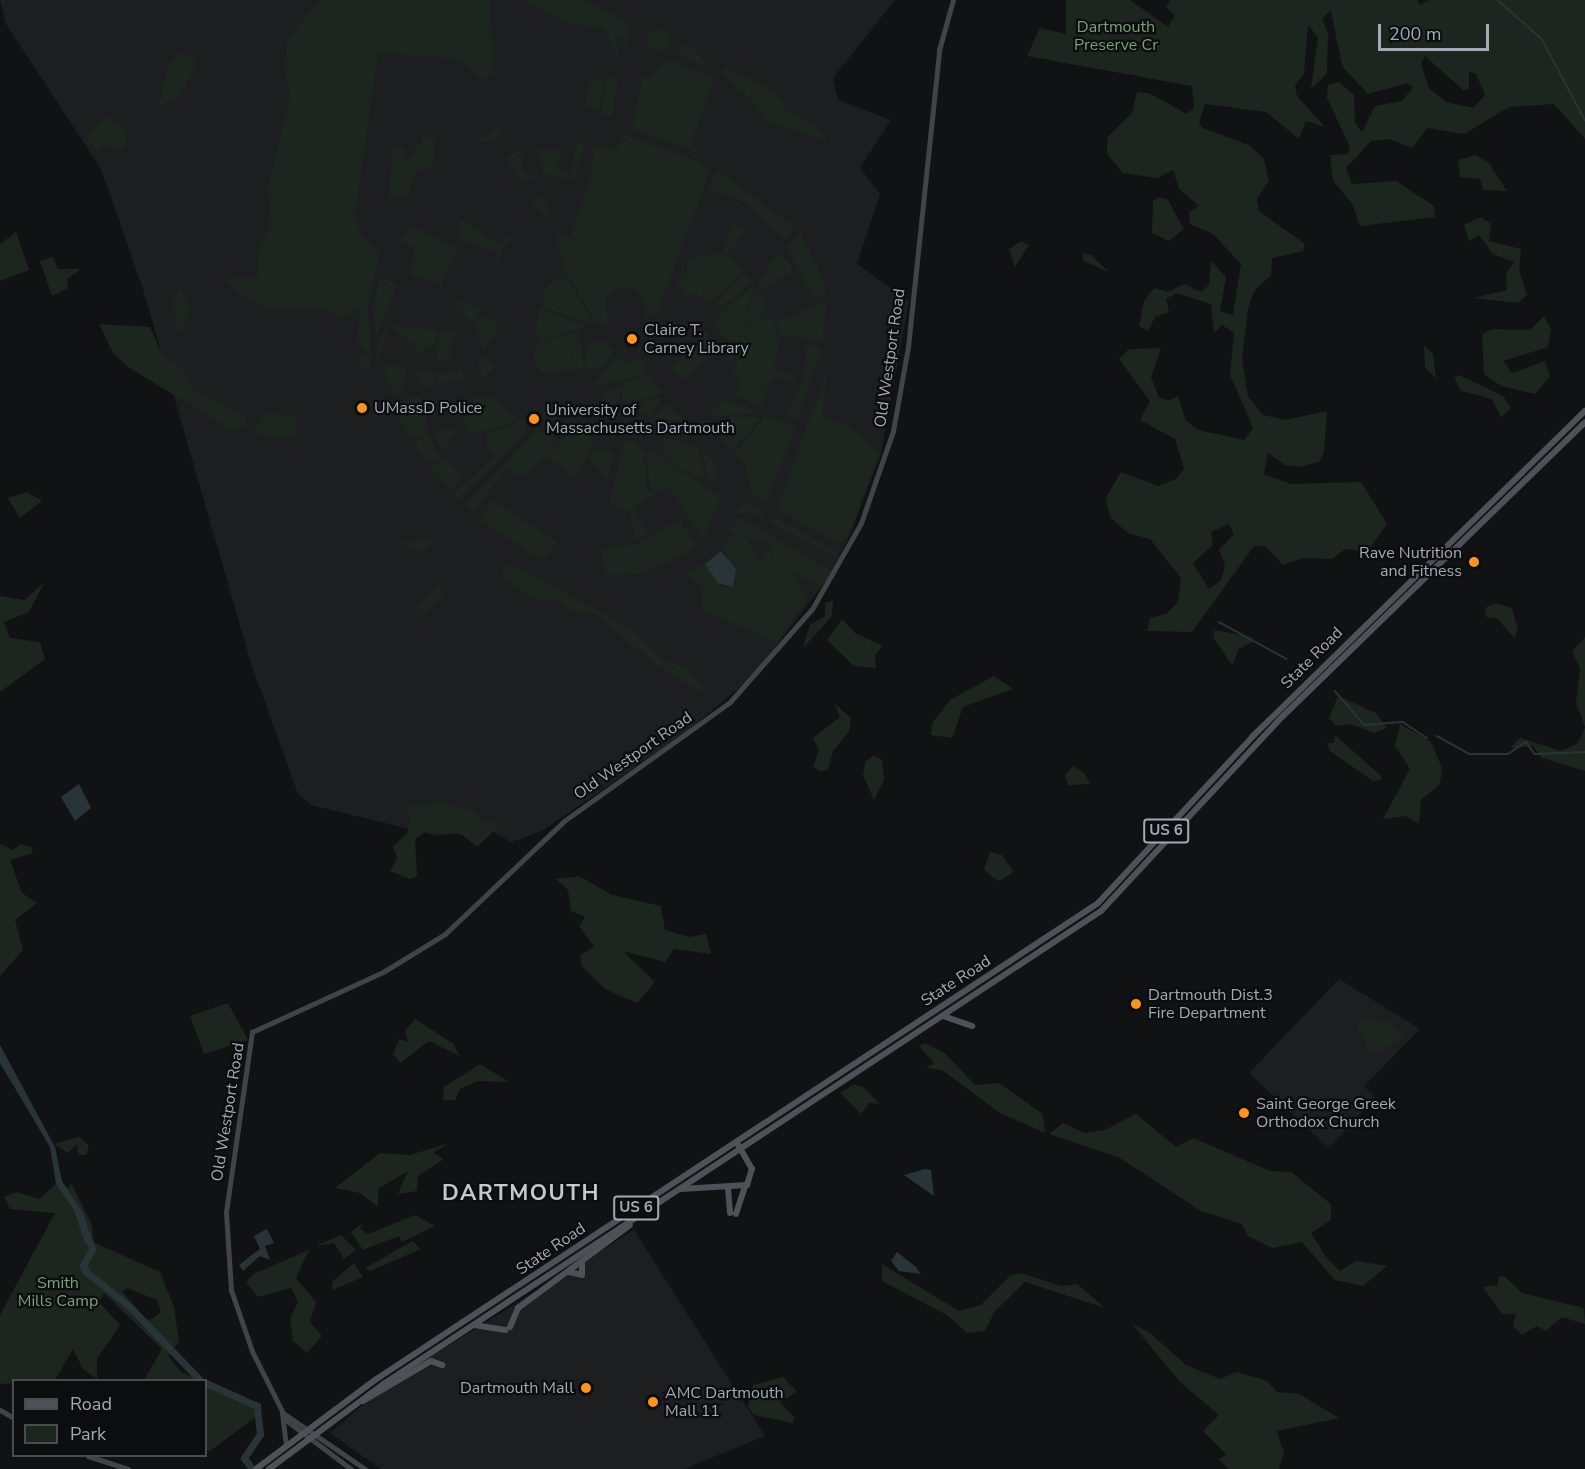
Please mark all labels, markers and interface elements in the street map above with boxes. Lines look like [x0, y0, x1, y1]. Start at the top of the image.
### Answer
scale bar [1381, 12, 1492, 50]
park label: Dartmouth Preserve Cr [1074, 17, 1158, 55]
text: 200 m [1389, 22, 1441, 46]
street label: Old Westport Road [871, 287, 909, 429]
place label: Claire T. Carney Library [644, 320, 749, 358]
marker: Claire T. Carney Library [625, 332, 639, 346]
place label: UMassD Police [374, 398, 482, 418]
place label: University of Massachusetts Dartmouth [546, 400, 735, 438]
marker: UMassD Police [355, 401, 369, 415]
marker: University of Massachusetts Dartmouth [527, 412, 541, 426]
place label: Rave Nutrition and Fitness [1359, 543, 1462, 581]
marker: Rave Nutrition and Fitness [1467, 555, 1481, 569]
street label: State Road [1277, 623, 1347, 693]
street label: Old Westport Road [570, 708, 696, 804]
road number: US 6 [1142, 819, 1190, 843]
street label: State Road [918, 951, 994, 1011]
place label: Dartmouth Dist.3 Fire Department [1148, 985, 1273, 1023]
marker: Dartmouth Dist.3 Fire Department [1129, 997, 1143, 1011]
street label: Old Westport Road [208, 1041, 248, 1183]
place label: Saint George Greek Orthodox Church [1256, 1094, 1396, 1132]
marker: Saint George Greek Orthodox Church [1237, 1106, 1251, 1120]
district label: DARTMOUTH [442, 1181, 600, 1207]
road number: US 6 [612, 1196, 660, 1220]
street label: State Road [513, 1219, 589, 1279]
park label: Smith Mills Camp [18, 1273, 98, 1311]
place label: Dartmouth Mall [460, 1378, 574, 1398]
legend [12, 1379, 207, 1457]
marker: Dartmouth Mall [579, 1381, 593, 1395]
place label: AMC Dartmouth Mall 11 [665, 1383, 784, 1421]
text: Road [70, 1392, 112, 1416]
marker: AMC Dartmouth Mall 11 [646, 1395, 660, 1409]
text: Park [70, 1422, 106, 1446]

